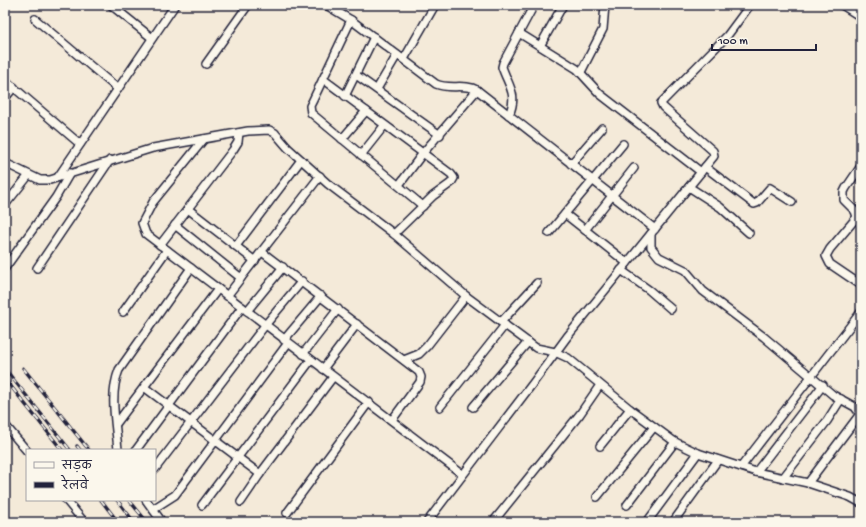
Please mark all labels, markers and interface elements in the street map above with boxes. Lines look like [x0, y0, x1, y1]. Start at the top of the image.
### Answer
scale bar [712, 26, 816, 52]
text: 100 m [717, 35, 748, 49]
legend [26, 449, 156, 501]
text: सड़क [61, 460, 93, 474]
text: रेलवे [60, 474, 89, 494]

